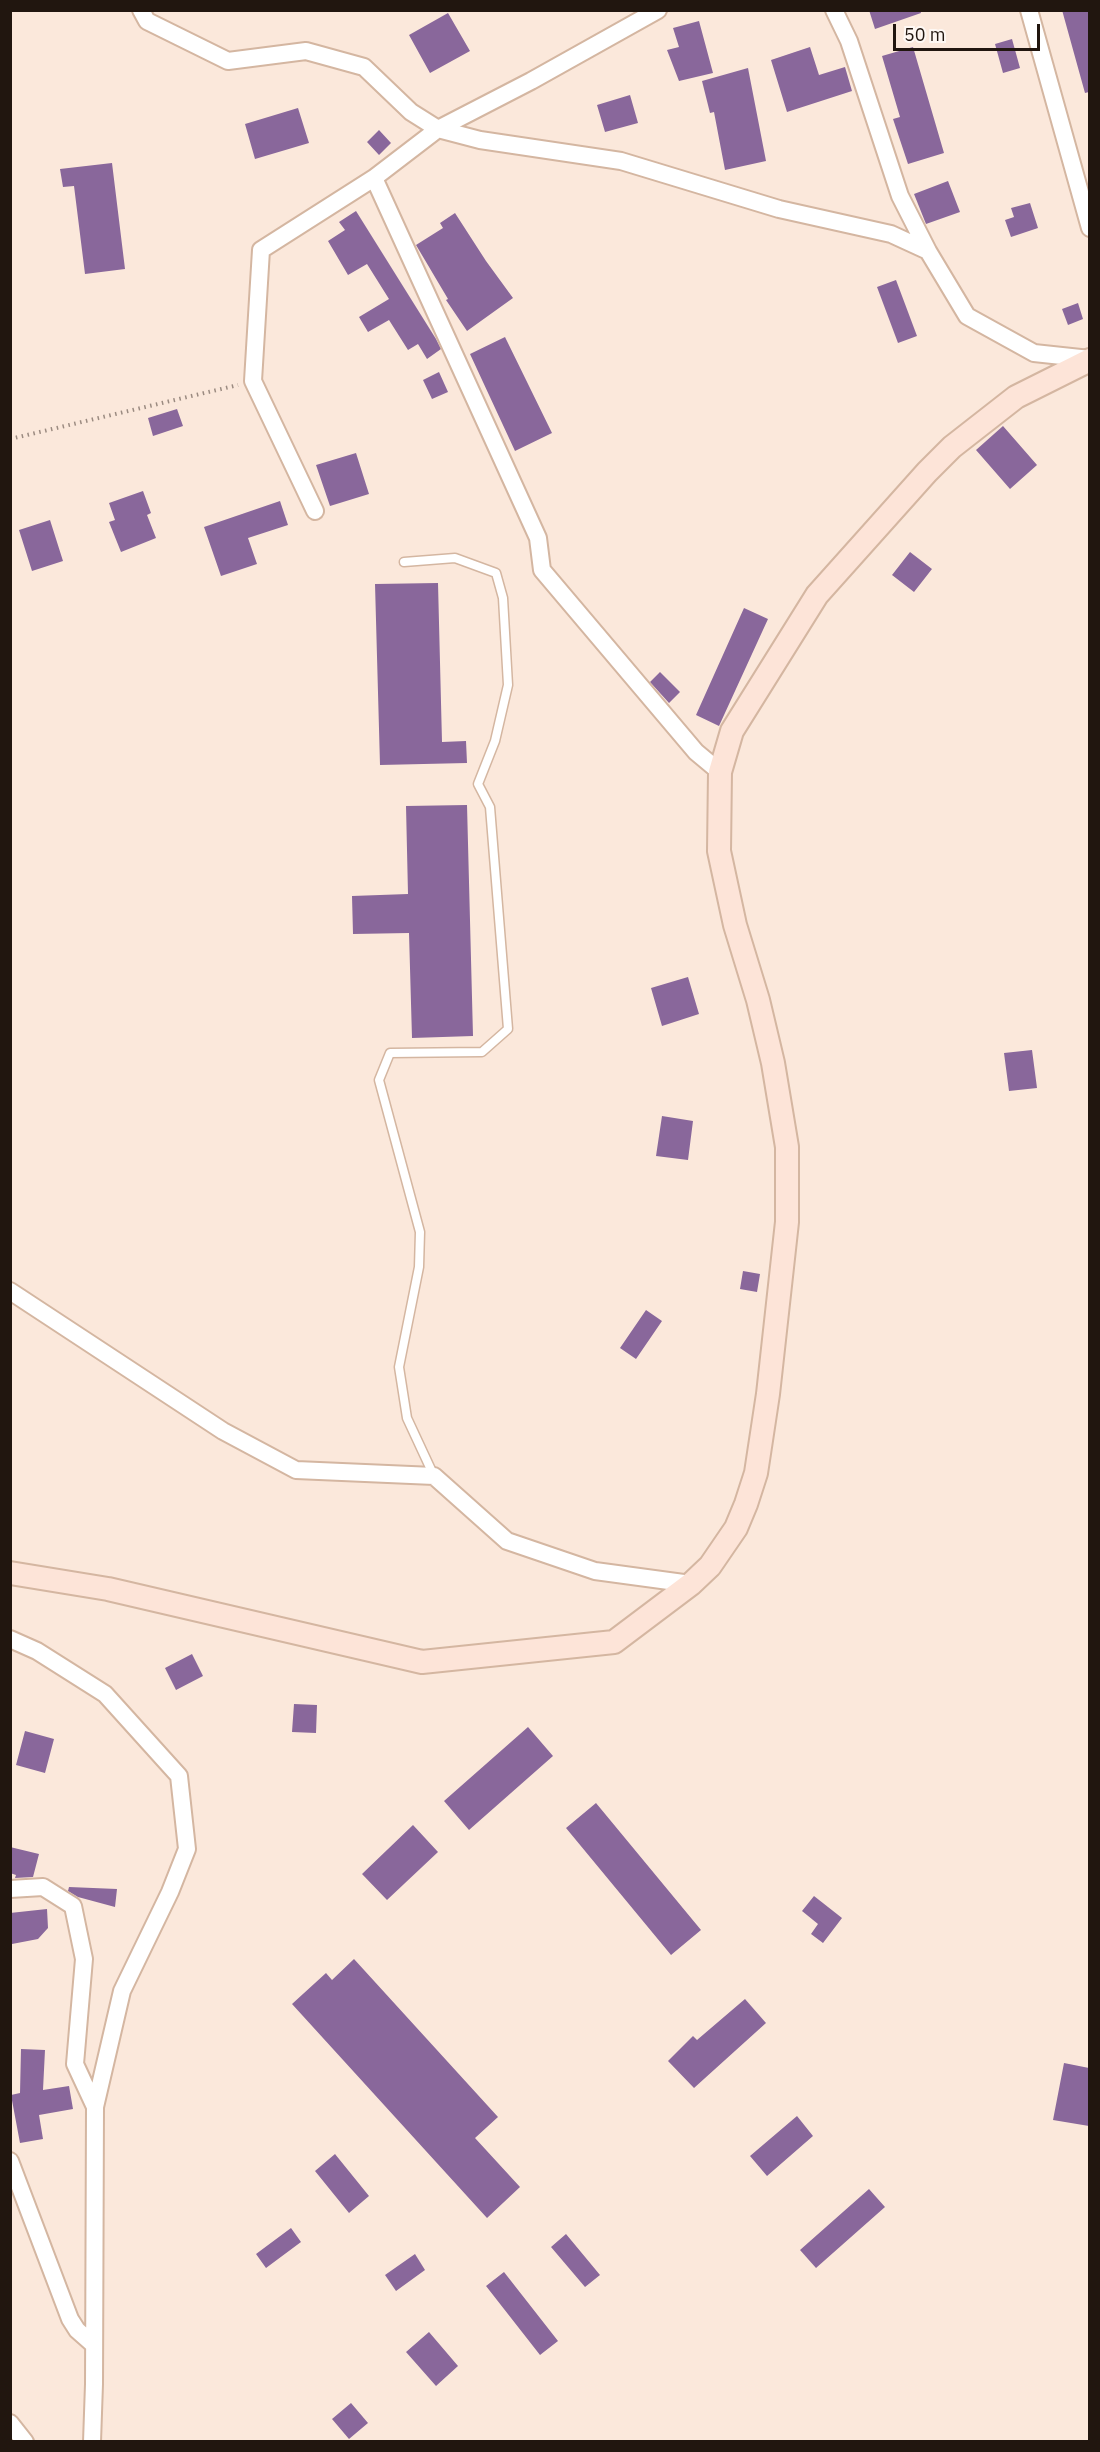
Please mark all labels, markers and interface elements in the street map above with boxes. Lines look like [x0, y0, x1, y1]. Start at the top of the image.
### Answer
scale bar [896, 12, 1043, 50]
text: 50 m [904, 23, 946, 46]

